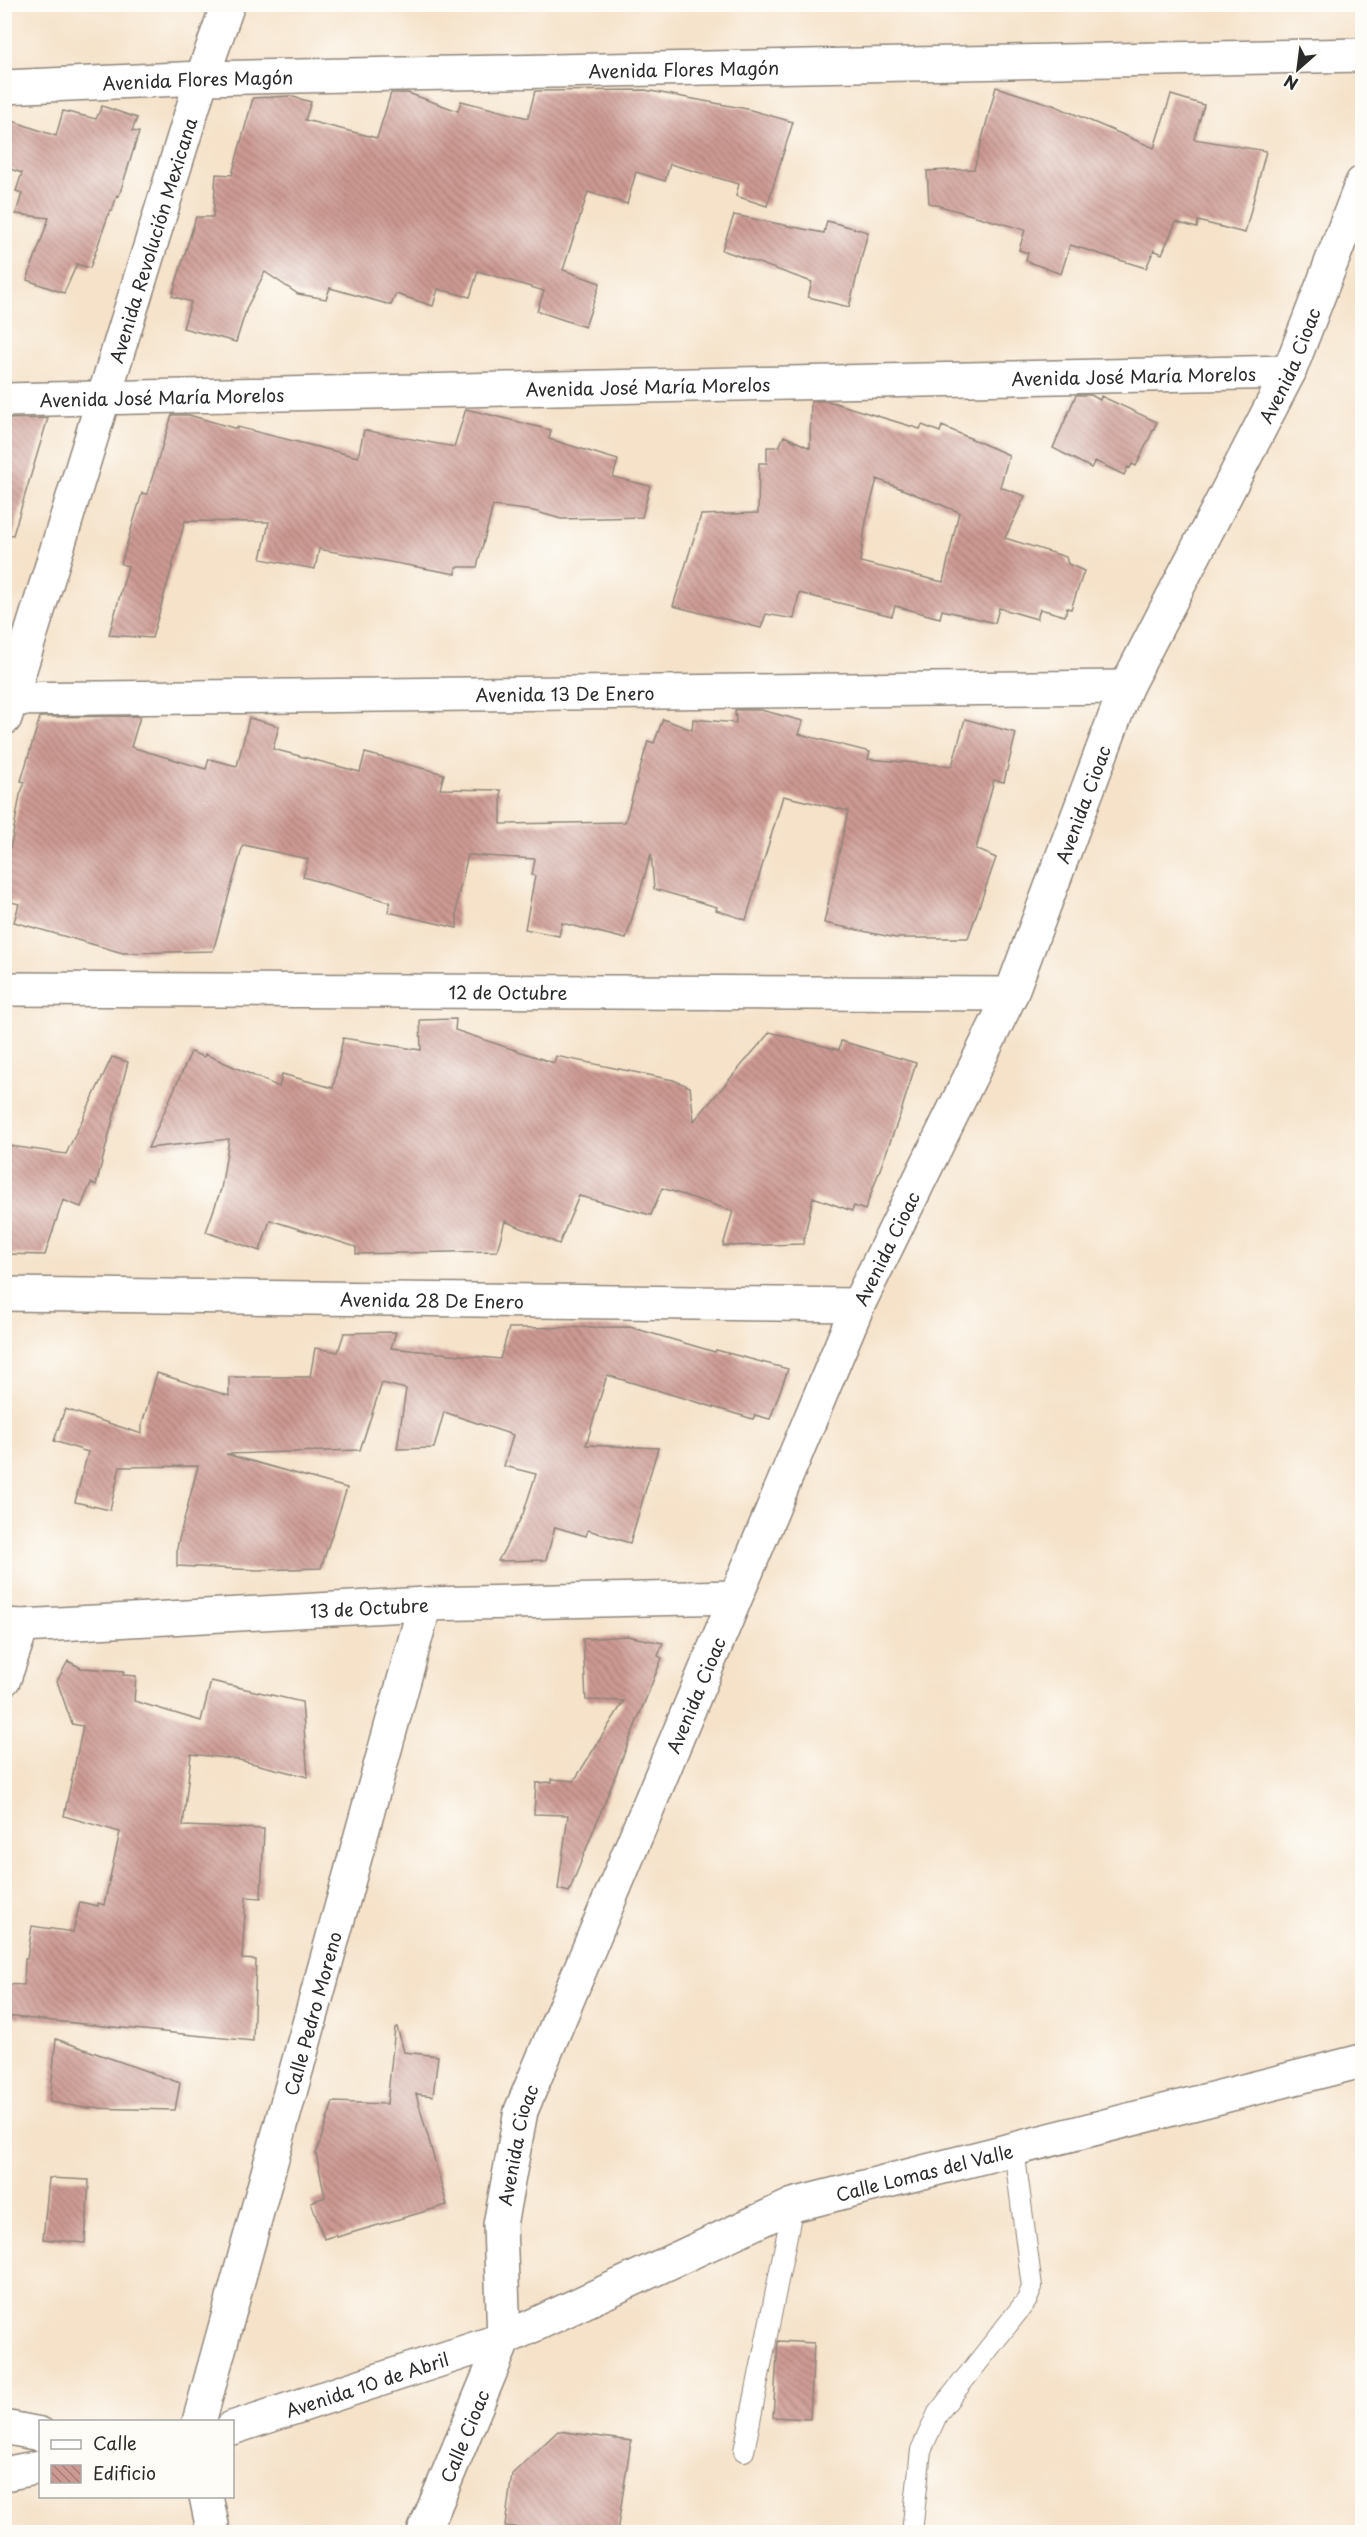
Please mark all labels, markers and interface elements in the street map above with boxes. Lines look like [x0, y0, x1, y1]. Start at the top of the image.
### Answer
north arrow [1268, 39, 1328, 99]
street label: Avenida Flores Magón [588, 53, 779, 84]
street label: Avenida Flores Magón [102, 63, 293, 96]
text: N [1279, 70, 1302, 97]
street label: Avenida Revolución Mexicana [102, 114, 203, 366]
street label: Avenida Cioac [1251, 303, 1326, 428]
street label: Avenida José María Morelos [1011, 359, 1256, 392]
street label: Avenida José María Morelos [525, 370, 770, 402]
street label: Avenida José María Morelos [39, 380, 285, 413]
street label: Avenida 13 De Enero [475, 679, 655, 707]
street label: Avenida Cioac [1048, 741, 1117, 867]
street label: 12 de Octubre [449, 978, 568, 1005]
street label: Avenida Cioac [847, 1186, 926, 1310]
street label: Avenida 28 De Enero [340, 1285, 524, 1314]
street label: 13 de Octubre [310, 1590, 430, 1624]
street label: Avenida Cioac [659, 1632, 731, 1757]
street label: Calle Pedro Moreno [276, 1928, 347, 2098]
street label: Avenida Cioac [490, 2080, 544, 2208]
street label: Calle Lomas del Valle [833, 2136, 1016, 2207]
street label: Avenida 10 de Abril [282, 2344, 452, 2423]
street label: Calle Cioac [433, 2385, 495, 2486]
legend [39, 2420, 234, 2498]
text: Calle [93, 2429, 137, 2456]
text: Edificio [93, 2459, 156, 2486]

